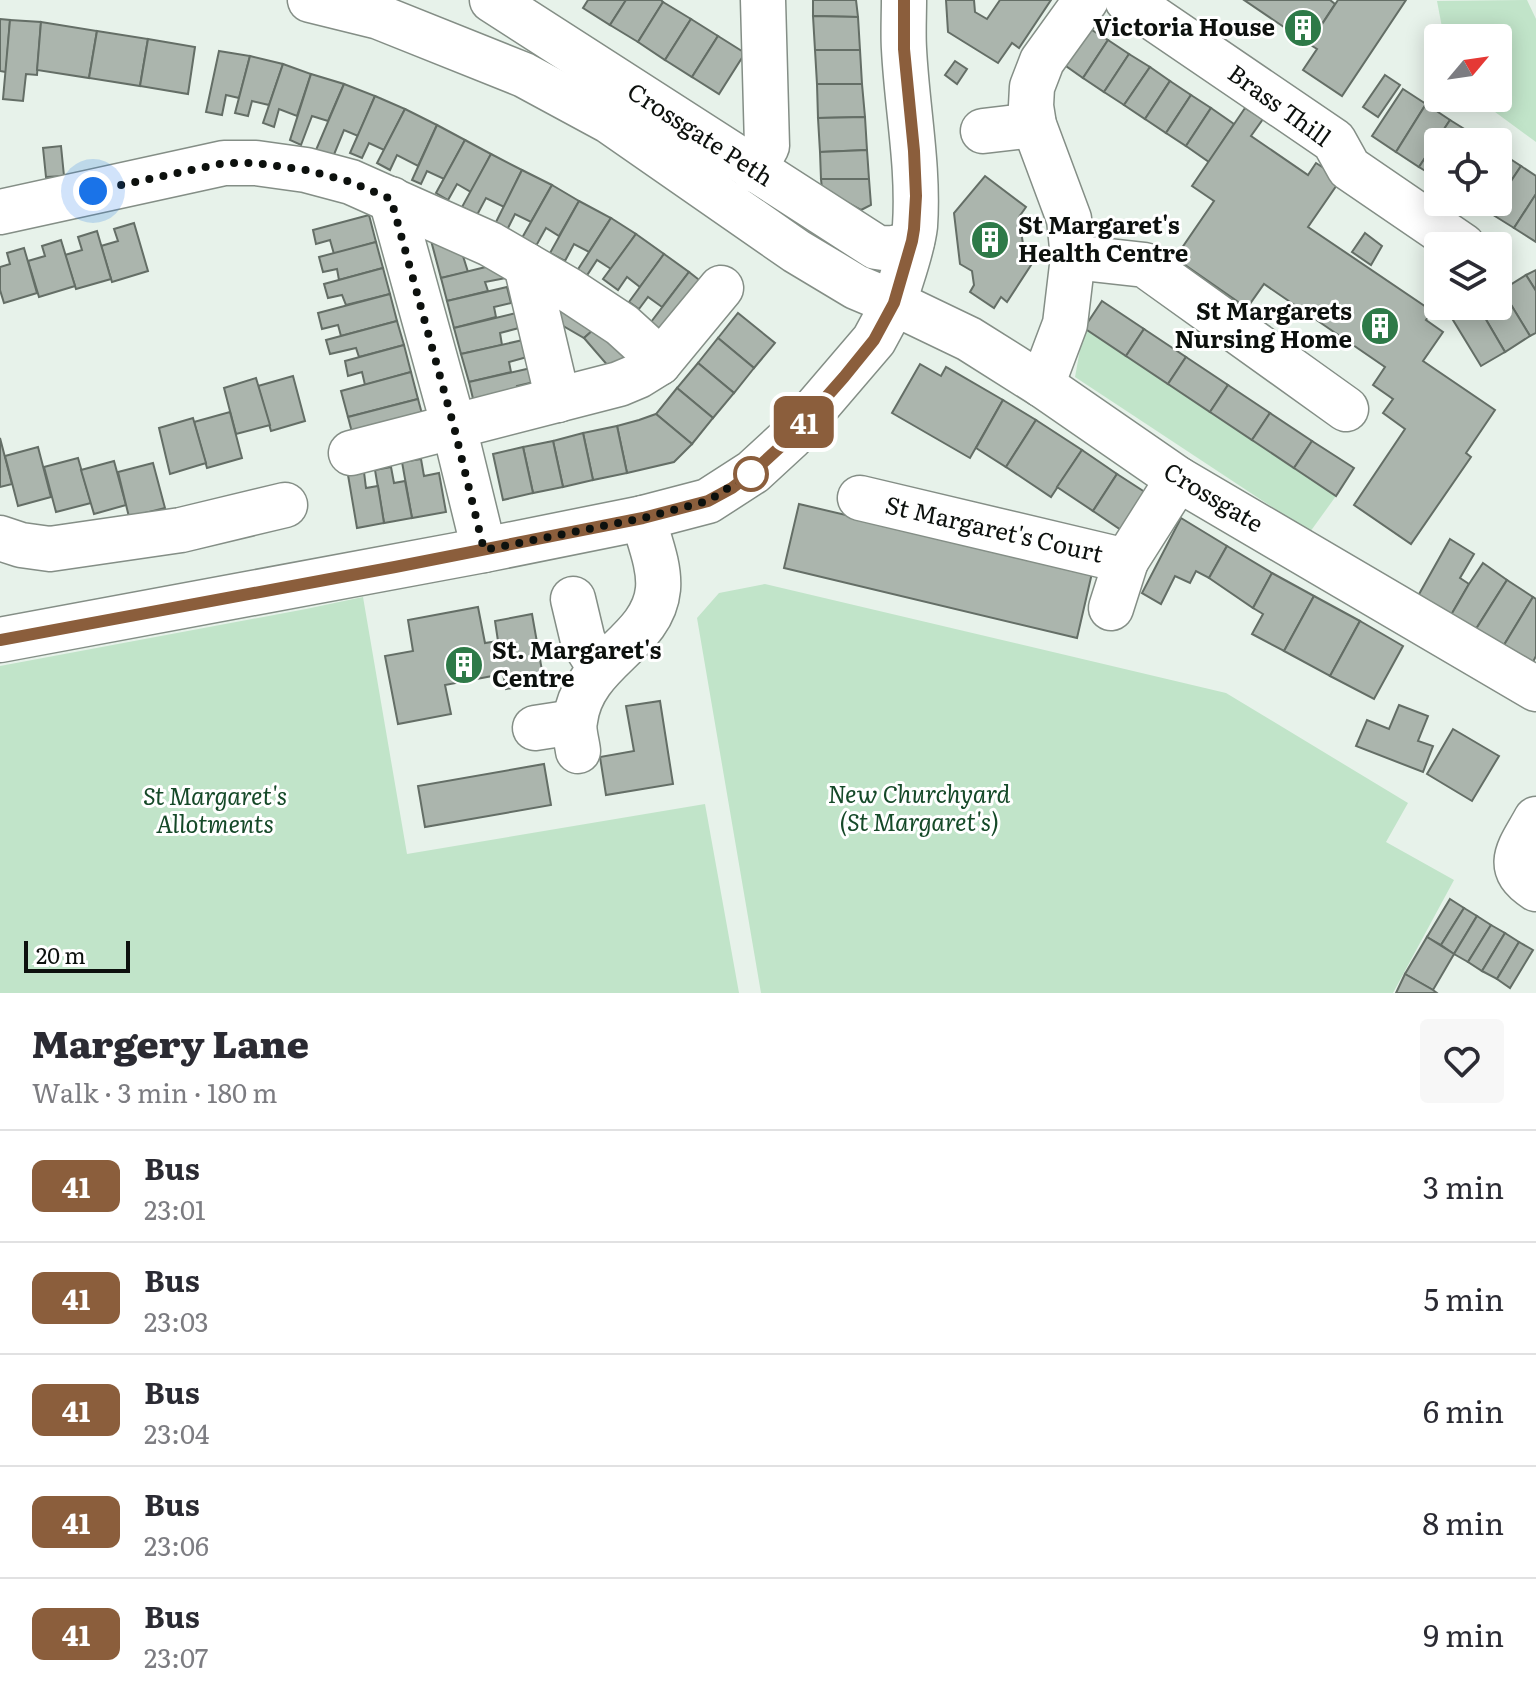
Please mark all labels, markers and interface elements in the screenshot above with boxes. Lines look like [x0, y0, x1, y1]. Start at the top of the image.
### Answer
building icon: Victoria House [1282, 7, 1324, 49]
place label: Victoria House [1093, 8, 1275, 43]
north arrow [1424, 24, 1512, 112]
map controls [1424, 24, 1512, 320]
street label: Brass Thill [1222, 55, 1339, 153]
street label: Crossgate Peth [622, 73, 781, 193]
button: locate [1424, 128, 1512, 216]
your location [73, 171, 113, 211]
place label: St Margaret's Health Centre [1018, 206, 1188, 269]
building icon: St Margaret's Health Centre [969, 219, 1011, 261]
button: layers [1424, 232, 1512, 320]
place label: St Margarets Nursing Home [1174, 292, 1352, 355]
building icon: St Margarets Nursing Home [1359, 305, 1401, 347]
line badge: 41 [768, 396, 840, 448]
text: 41 [790, 401, 818, 443]
street label: Crossgate [1158, 452, 1271, 539]
unlabelled marker [734, 457, 768, 491]
street label: St Margaret's Court [882, 485, 1107, 570]
place label: St. Margaret's Centre [492, 631, 662, 694]
building icon: St. Margaret's Centre [443, 644, 485, 686]
park label: New Churchyard (St Margaret's) [828, 775, 1010, 838]
park label: St Margaret's Allotments [143, 777, 287, 840]
scale bar [24, 937, 130, 973]
text: 20 m [36, 938, 86, 971]
text: Margery Lane [32, 1013, 309, 1070]
button: heart [1420, 1019, 1504, 1103]
text: Walk · 3 min · 180 m [32, 1072, 277, 1111]
text: Bus [144, 1145, 200, 1189]
text: 3 min [1423, 1164, 1504, 1208]
text: 41 [62, 1165, 90, 1207]
text: 23:01 [144, 1189, 206, 1228]
text: Bus [144, 1257, 200, 1301]
text: 5 min [1424, 1276, 1504, 1320]
text: 41 [62, 1277, 90, 1319]
text: 23:03 [144, 1301, 209, 1340]
text: Bus [144, 1369, 200, 1413]
text: 6 min [1423, 1388, 1504, 1432]
text: 41 [62, 1389, 90, 1431]
text: 23:04 [144, 1413, 209, 1452]
text: Bus [144, 1481, 200, 1525]
text: 8 min [1423, 1500, 1504, 1544]
text: 41 [62, 1501, 90, 1543]
text: 23:06 [144, 1525, 209, 1564]
text: Bus [144, 1593, 200, 1637]
text: 9 min [1423, 1612, 1504, 1656]
text: 41 [62, 1613, 90, 1655]
text: 23:07 [144, 1637, 208, 1676]

